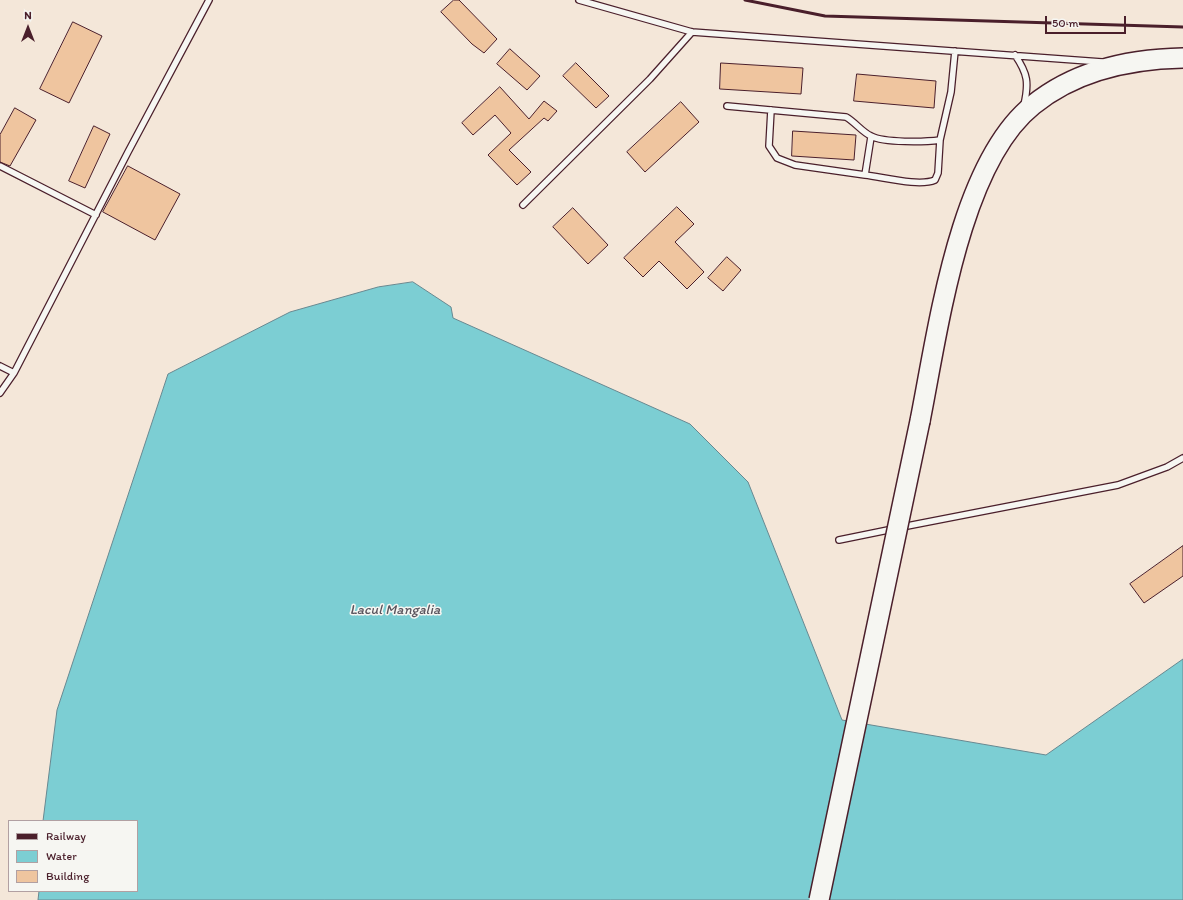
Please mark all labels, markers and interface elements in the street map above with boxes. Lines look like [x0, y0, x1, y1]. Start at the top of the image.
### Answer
north arrow [8, 8, 48, 48]
scale bar [1047, 8, 1128, 34]
text: N [24, 9, 32, 22]
text: 50 m [1052, 16, 1078, 30]
water label: Lacul Mangalia [350, 602, 440, 618]
legend [8, 820, 138, 892]
text: Railway [46, 829, 86, 843]
text: Water [46, 849, 77, 863]
text: Building [46, 869, 89, 883]

